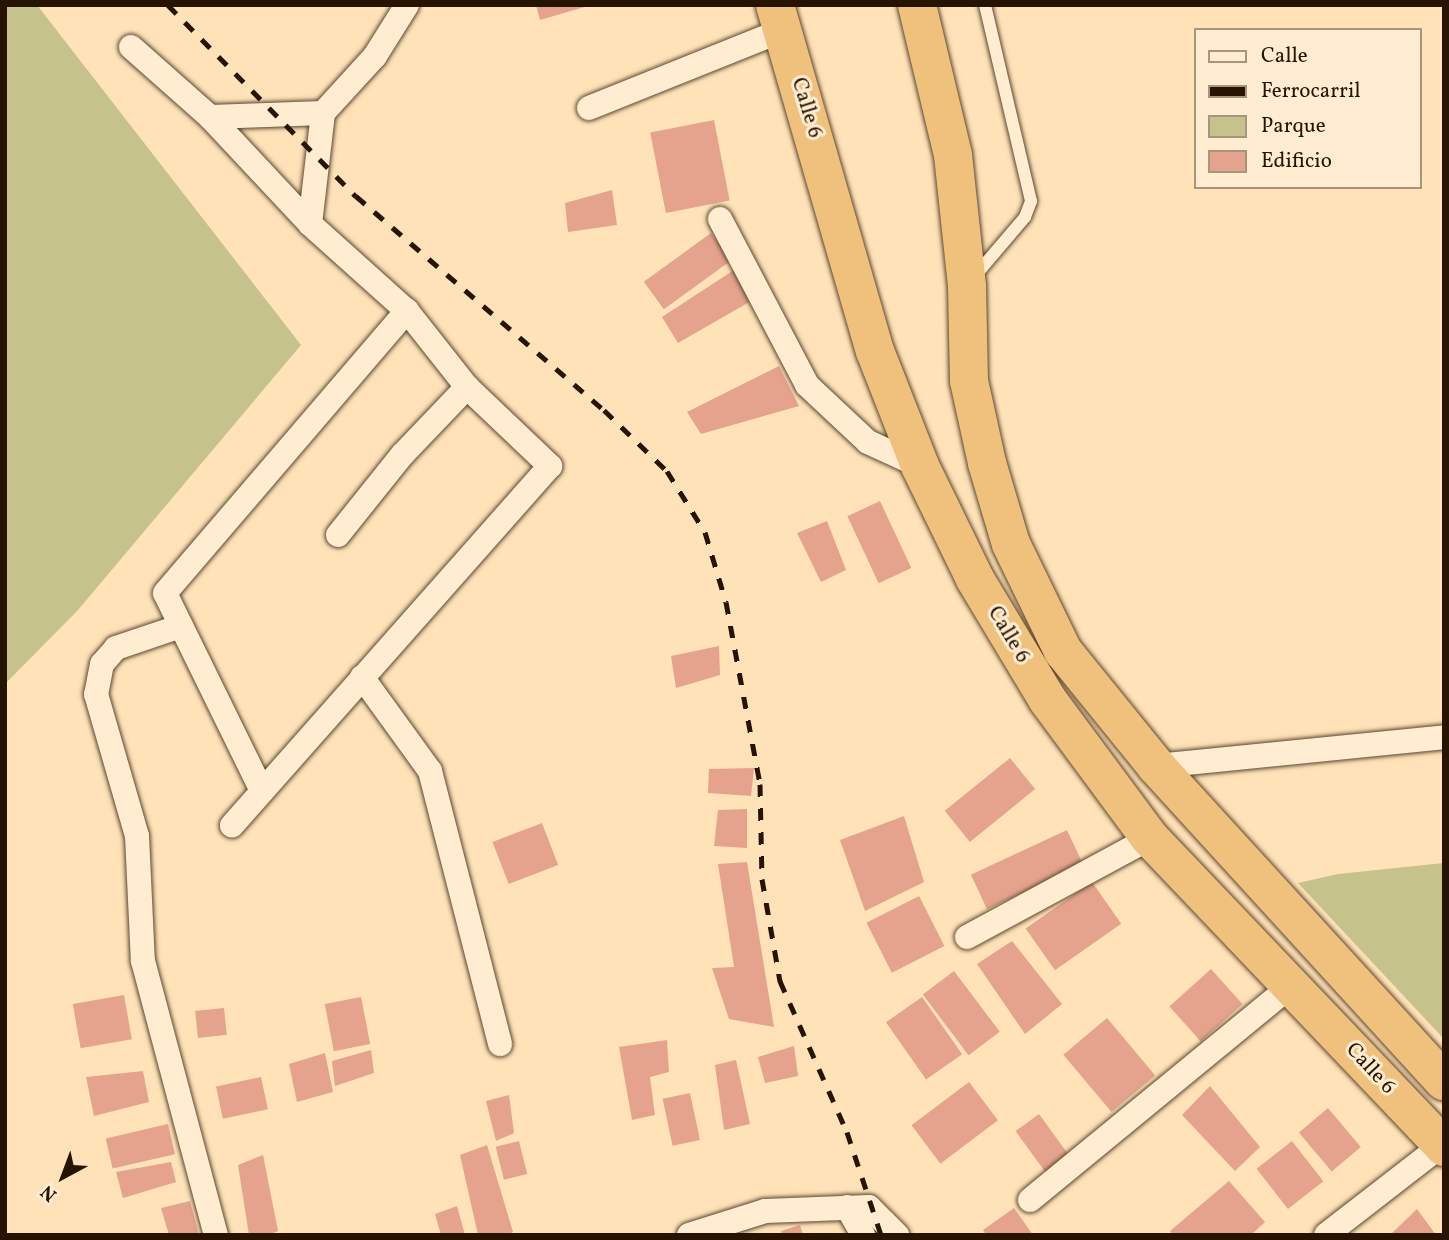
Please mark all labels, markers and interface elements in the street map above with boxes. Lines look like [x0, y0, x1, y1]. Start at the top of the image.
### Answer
legend [1194, 28, 1421, 189]
text: Calle [1261, 42, 1308, 71]
street label: Calle 6 [785, 75, 827, 141]
text: Ferrocarril [1261, 77, 1361, 106]
text: Parque [1261, 112, 1326, 141]
text: Edificio [1261, 147, 1332, 176]
street label: Calle 6 [981, 602, 1035, 668]
street label: Calle 6 [1340, 1038, 1400, 1100]
north arrow [28, 1142, 98, 1212]
text: N [35, 1179, 63, 1207]

